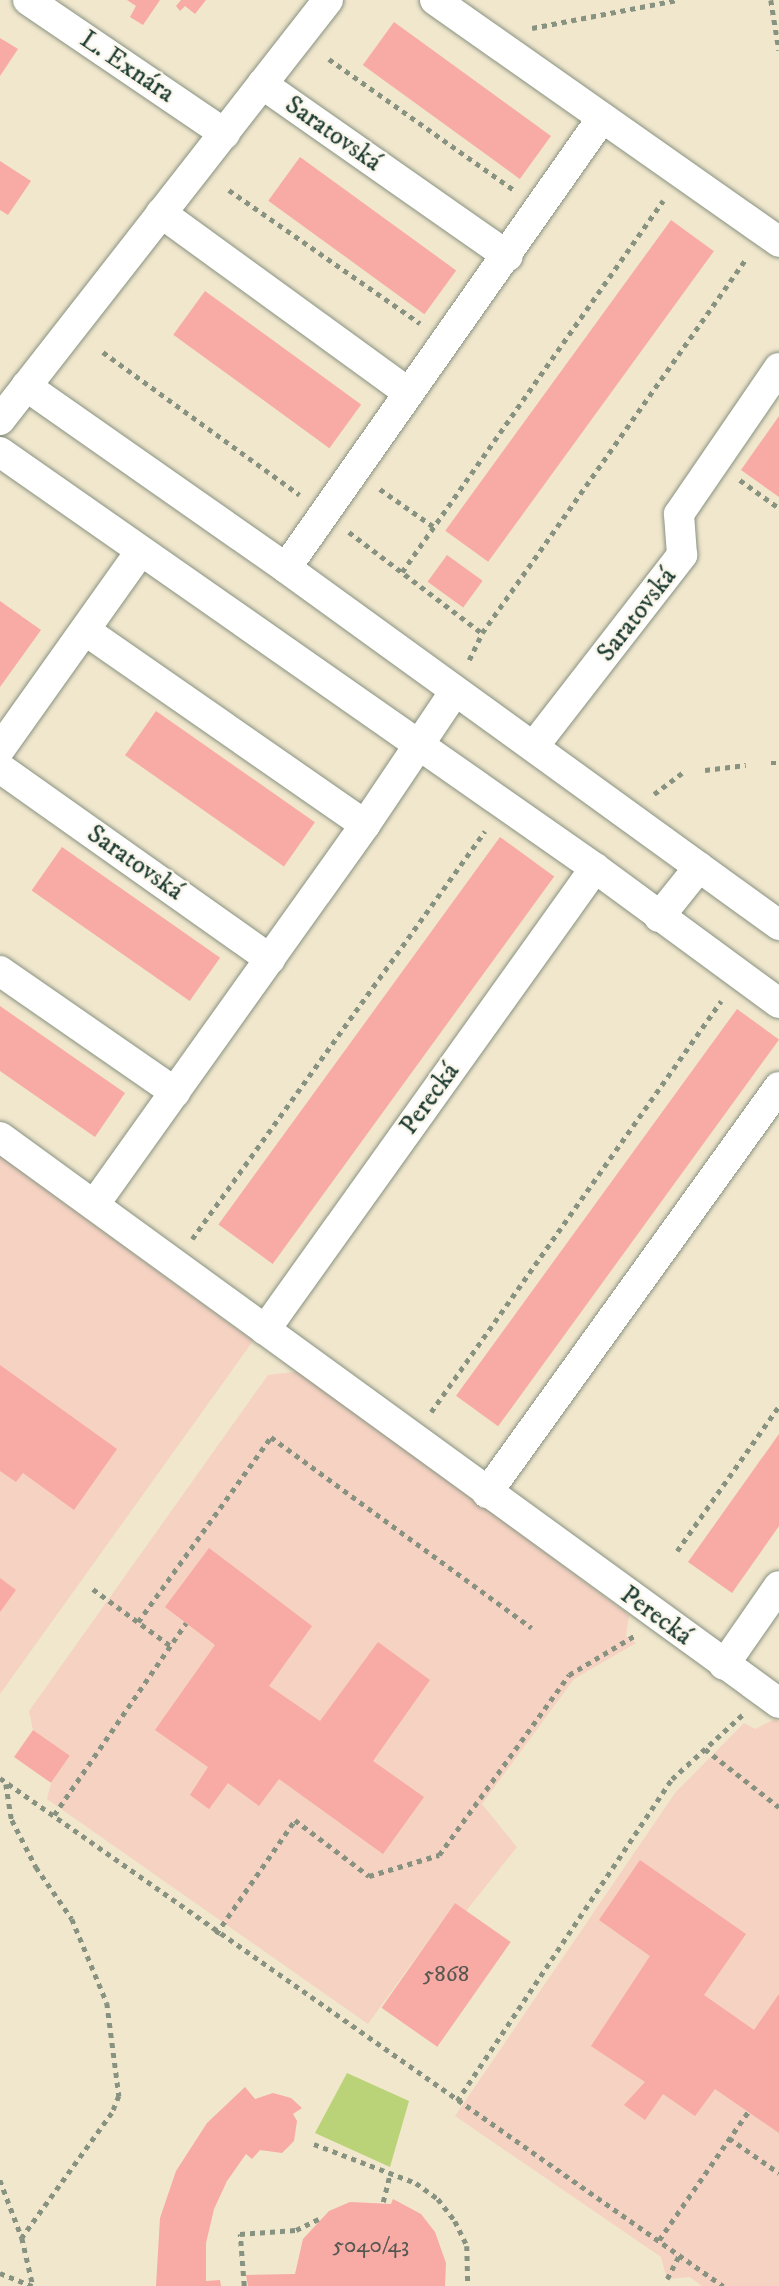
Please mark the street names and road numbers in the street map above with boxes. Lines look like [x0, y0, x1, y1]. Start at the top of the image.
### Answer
street label: L. Exnára [74, 24, 180, 110]
street label: Saratovská [279, 90, 387, 178]
street label: Saratovská [591, 562, 683, 668]
street label: Saratovská [81, 819, 189, 907]
street label: Perecká [394, 1057, 466, 1141]
street label: Perecká [614, 1580, 698, 1652]

